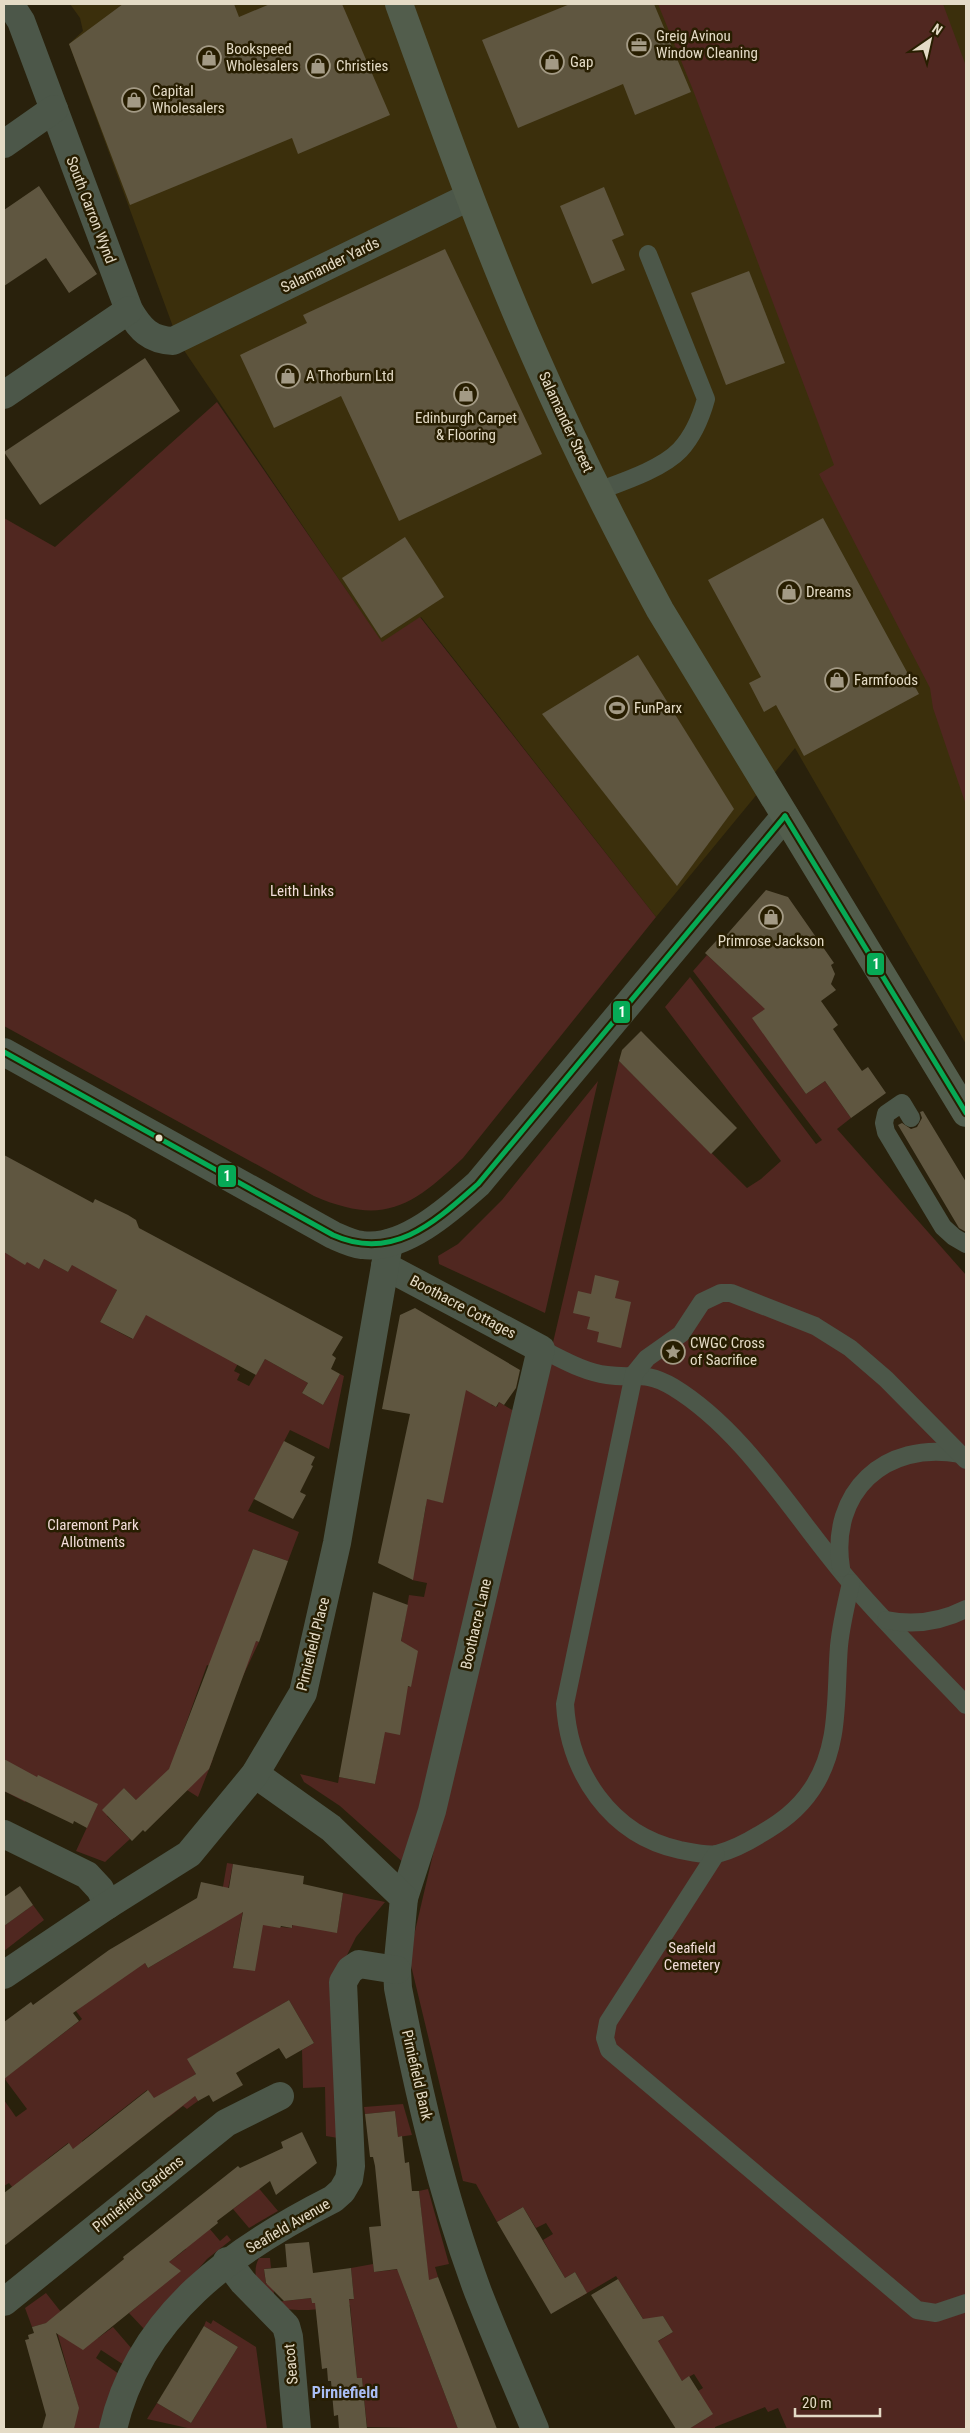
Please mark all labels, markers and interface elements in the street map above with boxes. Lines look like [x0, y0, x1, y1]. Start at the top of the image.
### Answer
north arrow [905, 15, 955, 65]
text: N [929, 20, 945, 38]
place label: Greig Avinou Window Cleaning [656, 27, 758, 62]
office icon: Greig Avinou Window Cleaning [626, 32, 652, 58]
place label: Bookspeed Wholesalers [226, 40, 299, 75]
shop icon: Bookspeed Wholesalers [196, 45, 222, 71]
shop icon: Gap [539, 49, 565, 75]
shop icon: Christies [305, 53, 331, 79]
place label: Gap [570, 53, 593, 71]
place label: Christies [336, 57, 389, 75]
place label: Capital Wholesalers [152, 82, 225, 117]
shop icon: Capital Wholesalers [121, 87, 147, 113]
street label: South Carron Wynd [62, 154, 120, 266]
street label: Salamander Yards [278, 233, 382, 297]
shop icon: A Thorburn Ltd [275, 363, 301, 389]
place label: A Thorburn Ltd [306, 367, 394, 385]
street label: Salamander Street [535, 369, 597, 475]
shop icon: Edinburgh Carpet & Flooring [453, 381, 479, 407]
place label: Edinburgh Carpet & Flooring [415, 409, 517, 444]
shop icon: Dreams [776, 579, 802, 605]
place label: Dreams [806, 583, 852, 601]
shop icon: Farmfoods [824, 667, 850, 693]
place label: Farmfoods [854, 671, 918, 689]
sports icon: FunParx [604, 695, 630, 721]
place label: FunParx [634, 699, 683, 717]
park label: Leith Links [270, 882, 334, 900]
shop icon: Primrose Jackson [758, 904, 784, 930]
place label: Primrose Jackson [718, 932, 824, 950]
line badge: 1 [866, 952, 885, 976]
text: 1 [872, 956, 880, 972]
line badge: 1 [612, 1000, 631, 1024]
text: 1 [618, 1004, 626, 1020]
unlabelled marker [154, 1133, 164, 1143]
line badge: 1 [217, 1164, 237, 1188]
text: 1 [223, 1168, 231, 1184]
street label: Boothacre Cottages [407, 1272, 519, 1343]
place label: CWGC Cross of Sacrifice [690, 1334, 765, 1369]
place icon: CWGC Cross of Sacrifice [660, 1339, 686, 1365]
park label: Claremont Park Allotments [47, 1516, 139, 1551]
street label: Boothacre Lane [457, 1577, 495, 1671]
street label: Pirniefield Place [293, 1595, 333, 1693]
park label: Seafield Cemetery [664, 1939, 720, 1974]
street label: Pirniefield Bank [398, 2028, 436, 2122]
street label: Pirniefield Gardens [89, 2152, 187, 2236]
street label: Seafield Avenue [243, 2195, 333, 2257]
street label: Seacot [280, 2343, 302, 2385]
district label: Pirniefield [312, 2383, 378, 2402]
scale bar [795, 2386, 880, 2418]
text: 20 m [802, 2394, 832, 2412]

